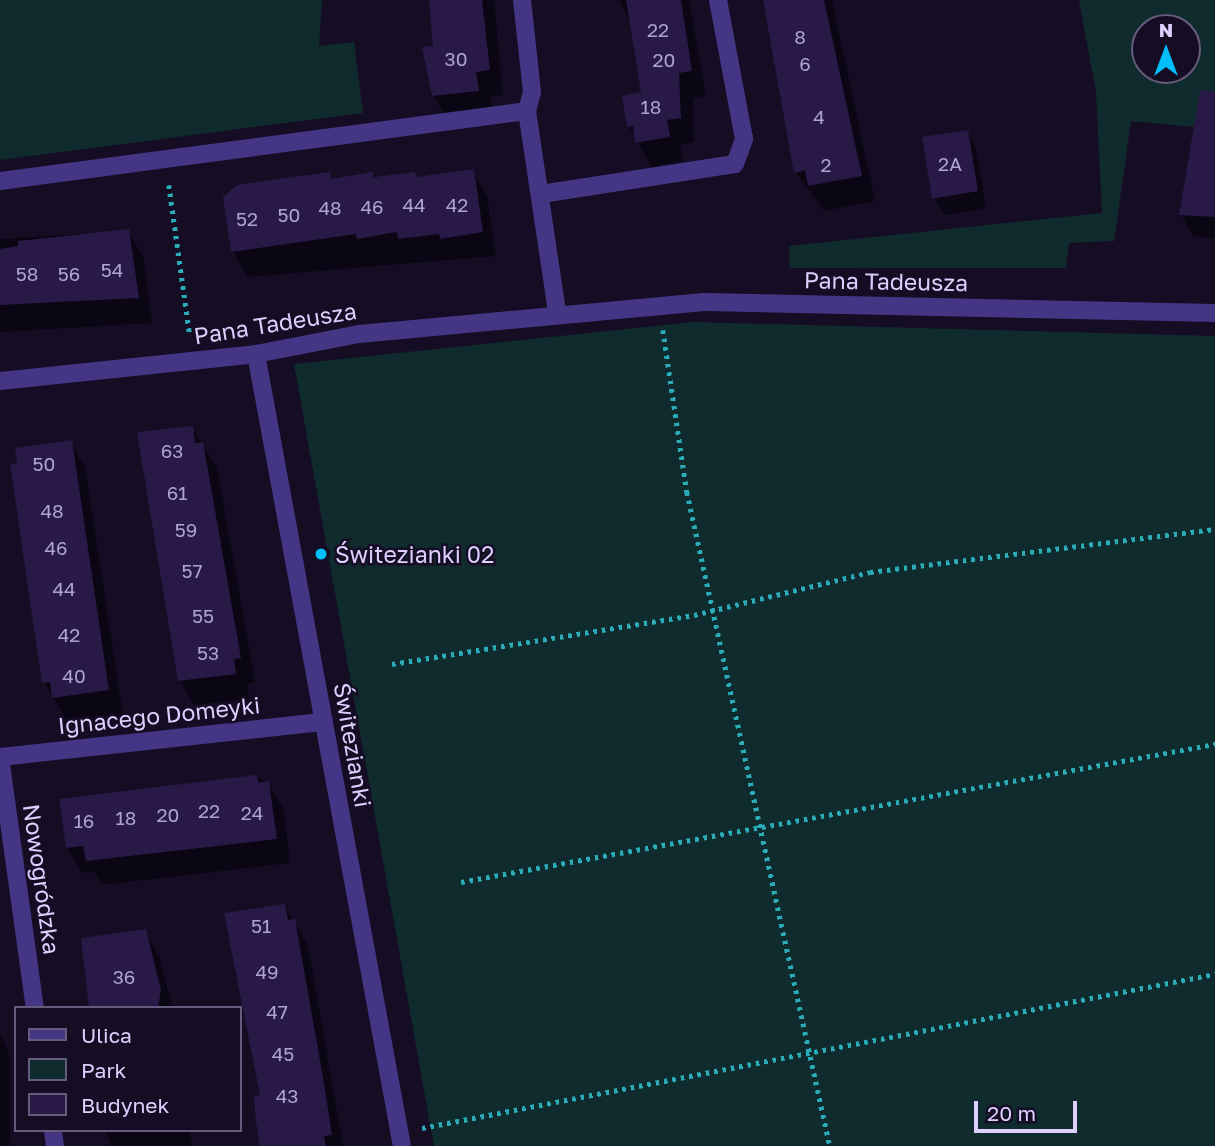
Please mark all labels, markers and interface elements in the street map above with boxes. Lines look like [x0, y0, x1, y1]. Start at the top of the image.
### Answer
north arrow [1131, 14, 1201, 84]
text: N [1159, 18, 1173, 41]
house number: 22 [647, 19, 669, 41]
house number: 8 [794, 26, 806, 48]
house number: 30 [445, 48, 467, 70]
house number: 20 [653, 49, 675, 71]
house number: 6 [799, 53, 811, 75]
house number: 18 [641, 96, 661, 118]
house number: 4 [813, 106, 825, 128]
house number: 2A [938, 153, 962, 175]
house number: 2 [820, 154, 832, 176]
house number: 44 [402, 194, 426, 216]
house number: 42 [446, 194, 468, 216]
house number: 46 [360, 196, 384, 218]
house number: 48 [318, 197, 342, 219]
house number: 50 [278, 204, 300, 226]
house number: 52 [236, 208, 258, 230]
house number: 54 [101, 259, 123, 281]
house number: 58 [16, 263, 38, 285]
house number: 56 [58, 263, 80, 285]
street label: Pana Tadeusza [804, 266, 968, 296]
street label: Pana Tadeusza [192, 297, 358, 349]
house number: 63 [161, 440, 183, 462]
house number: 50 [33, 453, 55, 475]
house number: 61 [167, 482, 187, 504]
house number: 48 [40, 500, 64, 522]
house number: 59 [175, 519, 197, 541]
house number: 46 [44, 537, 68, 559]
place label: Świtezianki 02 [335, 540, 494, 568]
marker: Świtezianki 02 [313, 546, 329, 562]
house number: 57 [181, 560, 203, 582]
house number: 44 [52, 578, 76, 600]
house number: 55 [192, 605, 214, 627]
house number: 42 [58, 624, 80, 646]
house number: 53 [197, 642, 219, 664]
house number: 40 [62, 665, 86, 687]
street label: Świtezianki [328, 681, 378, 809]
street label: Ignacego Domeyki [56, 691, 262, 739]
house number: 22 [198, 800, 220, 822]
street label: Nowogródzka [18, 802, 66, 956]
house number: 24 [241, 802, 263, 824]
house number: 20 [157, 804, 179, 826]
house number: 18 [116, 807, 136, 829]
house number: 16 [74, 810, 94, 832]
house number: 51 [251, 915, 271, 937]
house number: 49 [255, 961, 279, 983]
house number: 36 [113, 966, 135, 988]
house number: 47 [266, 1001, 288, 1023]
legend [14, 1006, 242, 1132]
text: Ulica [81, 1022, 132, 1048]
house number: 45 [272, 1043, 294, 1065]
text: Park [81, 1057, 126, 1083]
house number: 43 [276, 1085, 298, 1107]
scale bar [977, 1086, 1080, 1130]
text: Budynek [81, 1092, 169, 1118]
text: 20 m [987, 1100, 1036, 1126]

